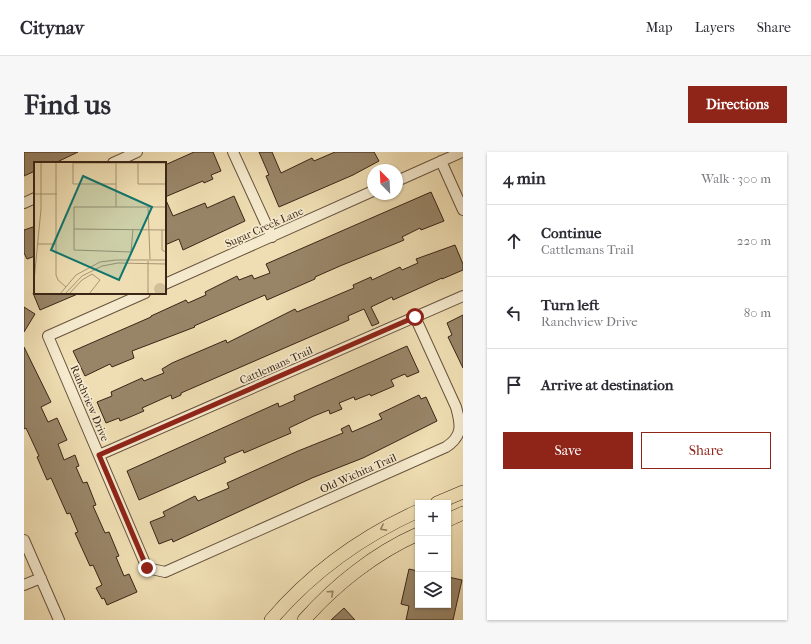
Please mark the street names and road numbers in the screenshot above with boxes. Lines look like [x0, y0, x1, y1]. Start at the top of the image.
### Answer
street label: Sugar Creek Lane [223, 204, 306, 251]
street label: Cattlemans Trail [238, 344, 315, 387]
street label: Ranchview Drive [68, 363, 112, 444]
street label: Old Wichita Trail [318, 451, 398, 496]

